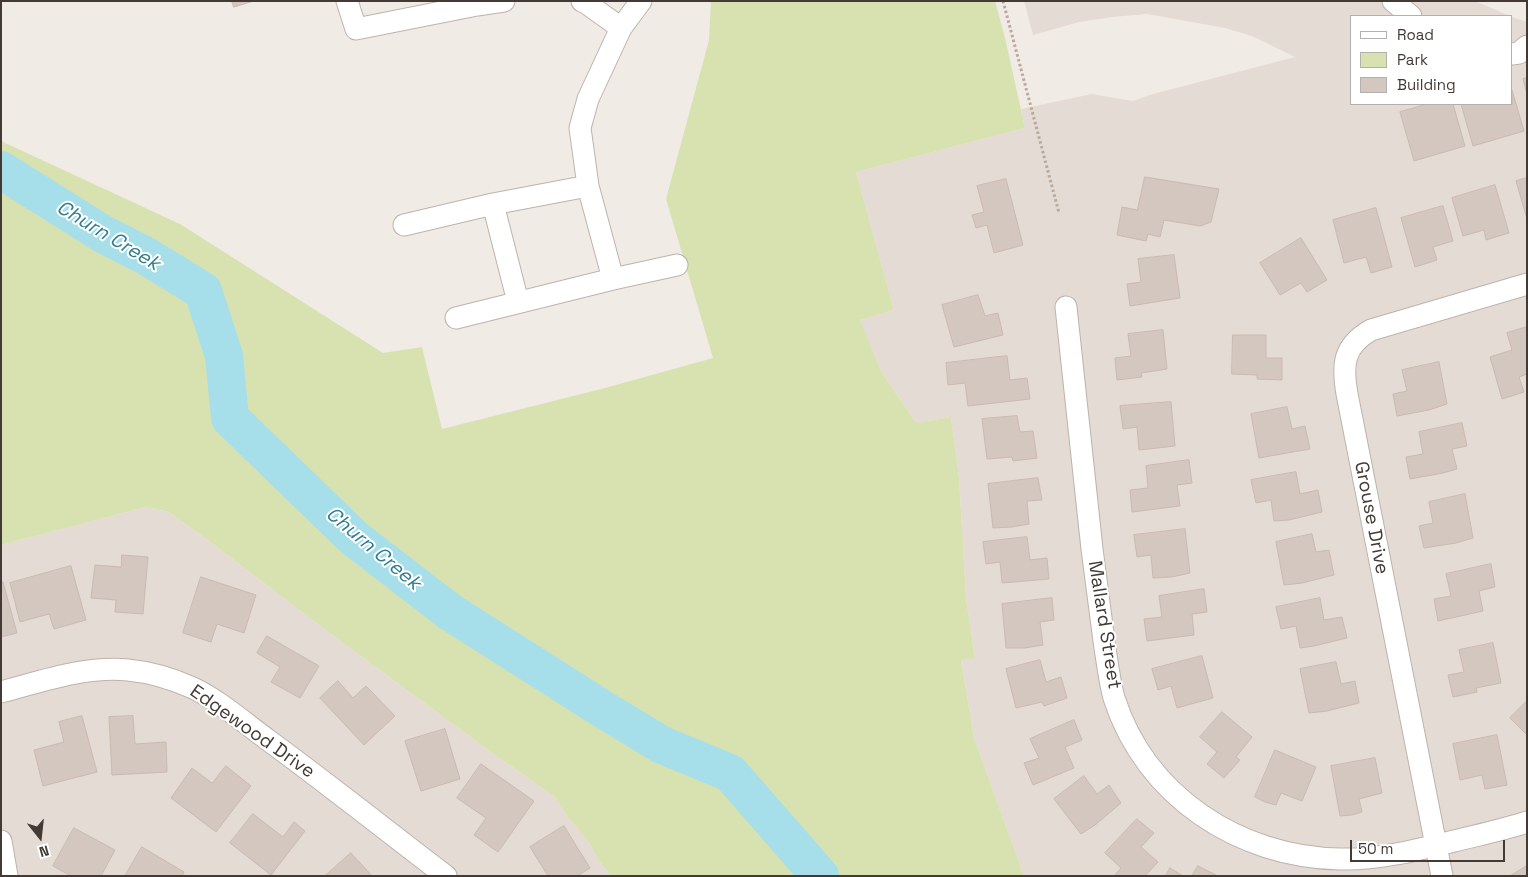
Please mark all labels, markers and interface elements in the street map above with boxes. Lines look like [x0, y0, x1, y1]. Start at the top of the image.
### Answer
legend [1350, 15, 1513, 105]
text: Road [1397, 25, 1434, 44]
text: Park [1397, 50, 1428, 69]
text: Building [1397, 75, 1456, 94]
water label: Churn Creek [52, 196, 164, 276]
street label: Grouse Drive [1349, 460, 1393, 576]
water label: Churn Creek [321, 502, 425, 596]
street label: Mallard Street [1083, 559, 1125, 691]
street label: Edgewood Drive [185, 680, 319, 784]
north arrow [15, 812, 65, 862]
scale bar [1353, 830, 1508, 862]
text: 50 m [1358, 839, 1393, 858]
text: N [37, 841, 51, 861]

